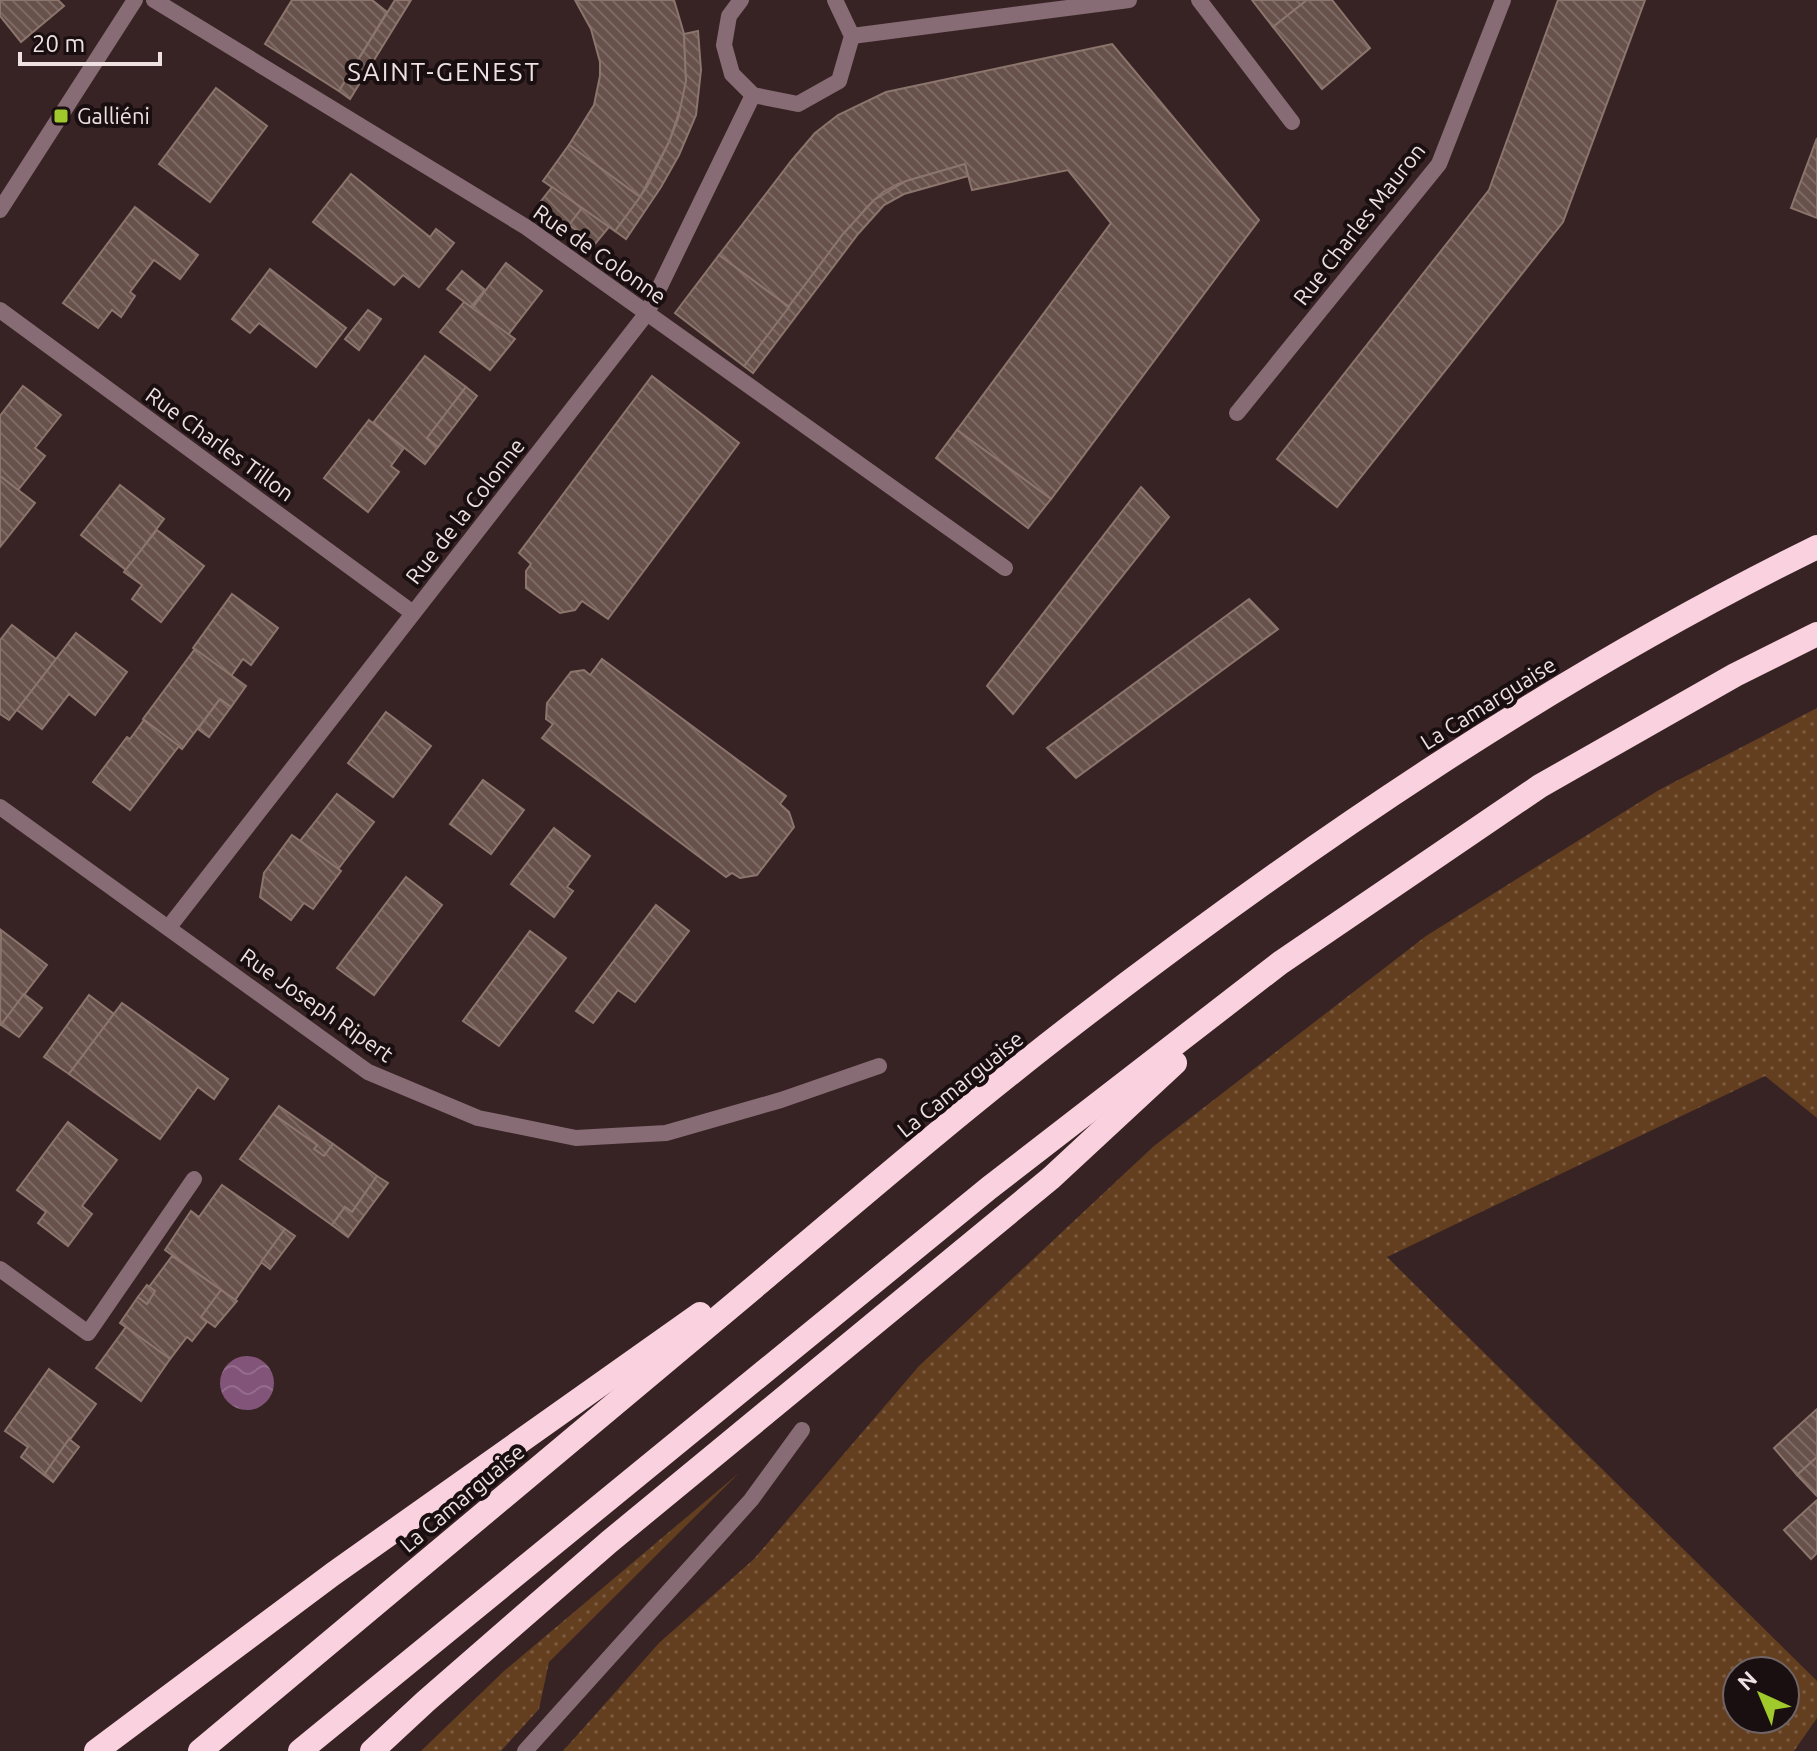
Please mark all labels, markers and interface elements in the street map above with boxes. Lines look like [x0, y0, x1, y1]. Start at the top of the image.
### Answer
scale bar [20, 16, 160, 66]
text: 20 m [32, 30, 85, 57]
district label: SAINT-GENEST [347, 57, 541, 86]
place label: Galliéni [77, 103, 150, 128]
marker: Galliéni [52, 107, 70, 125]
street label: Rue Charles Mauron [1288, 138, 1430, 310]
street label: Rue de Colonne [529, 199, 671, 308]
street label: Rue Charles Tillon [141, 382, 299, 506]
street label: Rue de la Colonne [400, 433, 529, 588]
street label: La Camarguaise [1416, 651, 1560, 754]
street label: Rue Joseph Ripert [236, 943, 399, 1067]
street label: La Camarguaise [892, 1025, 1028, 1142]
street label: La Camarguaise [394, 1438, 529, 1557]
north arrow [1721, 1655, 1801, 1735]
text: N [1732, 1666, 1761, 1695]

